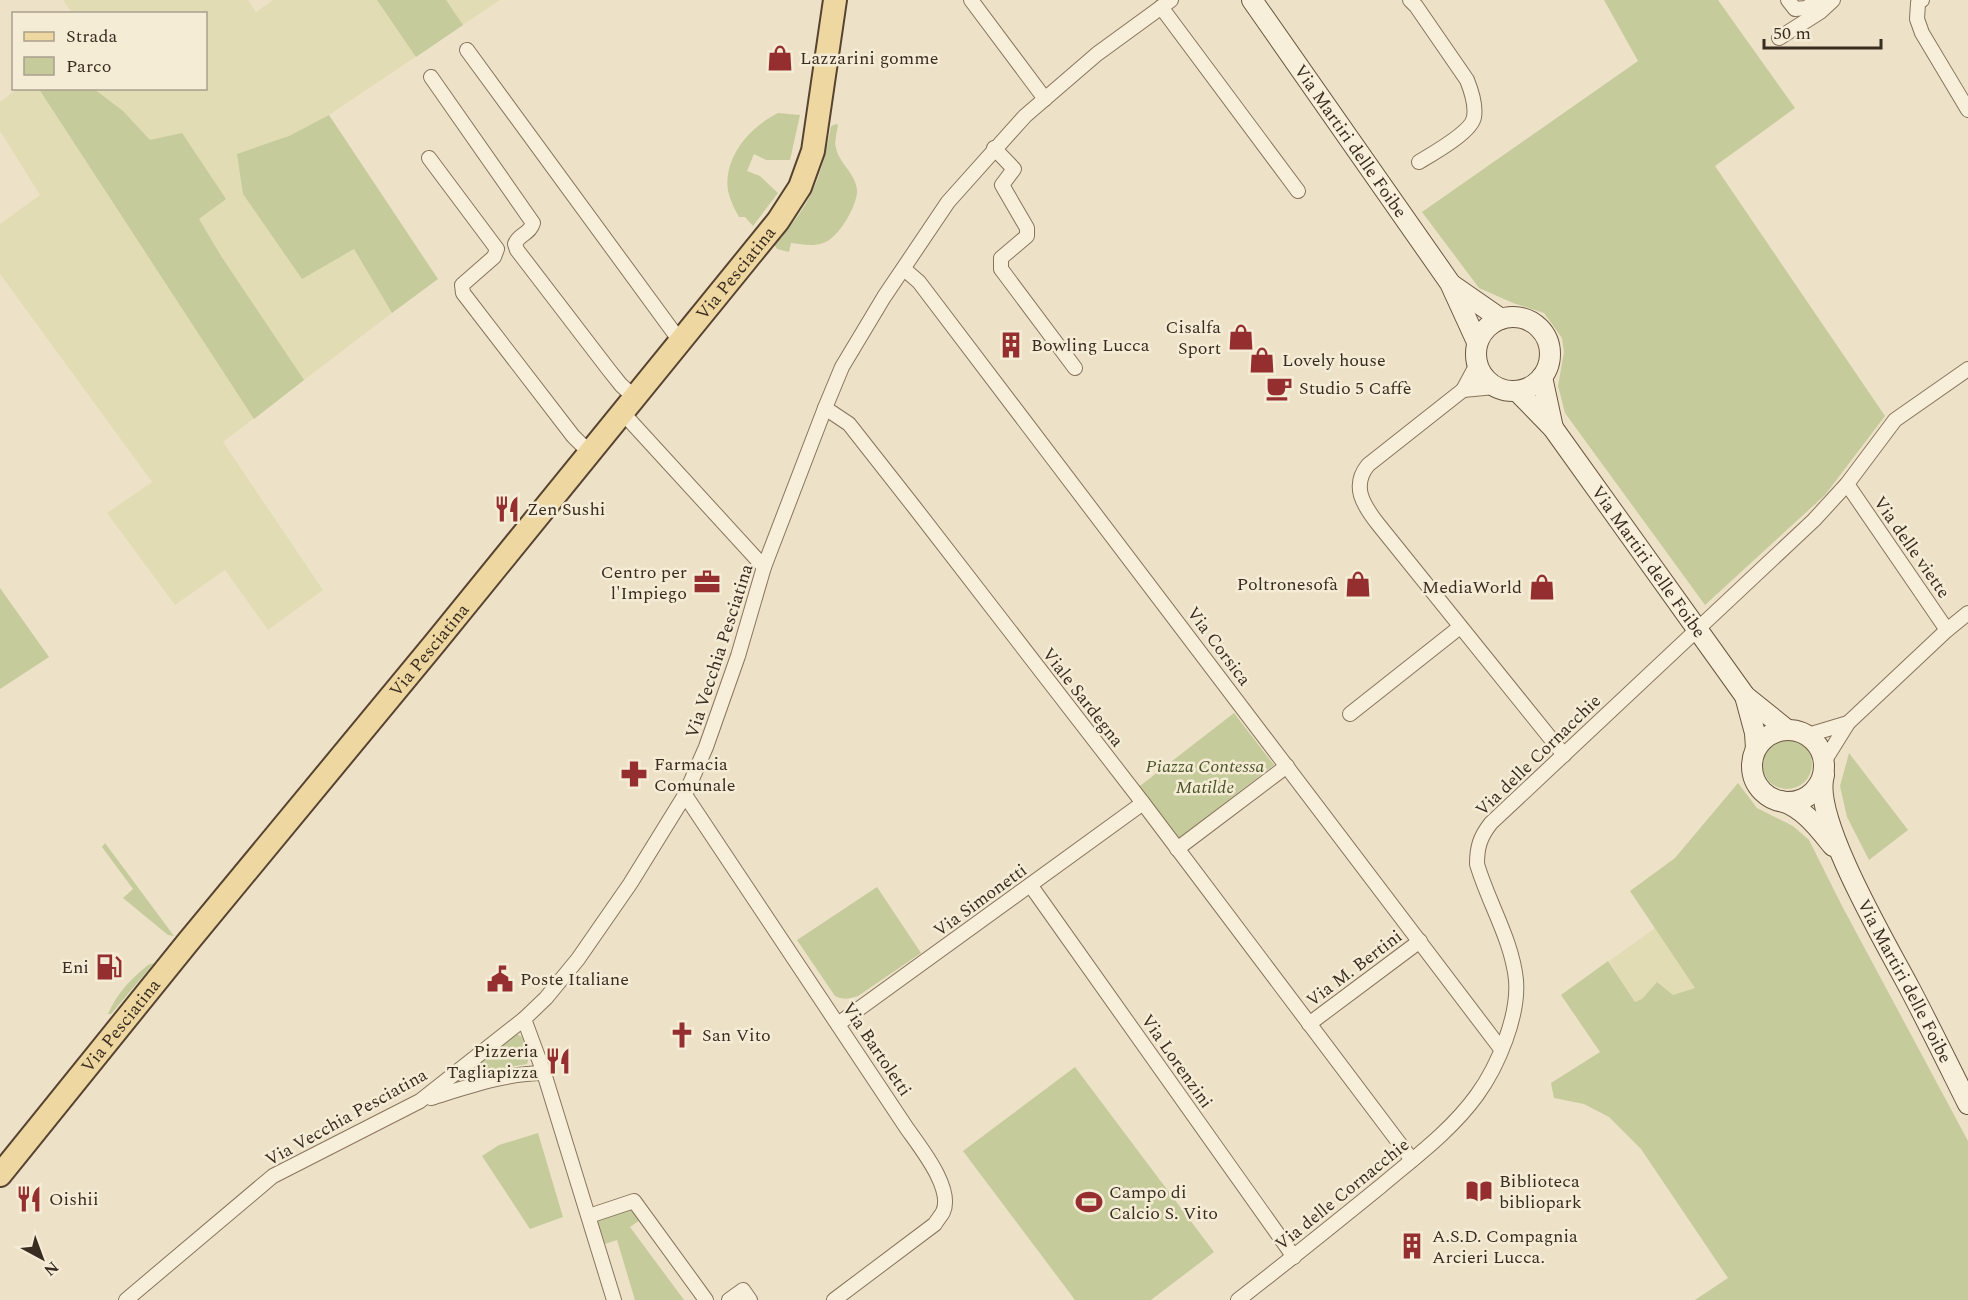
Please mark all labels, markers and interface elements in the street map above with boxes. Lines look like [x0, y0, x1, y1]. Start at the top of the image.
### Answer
legend [12, 12, 207, 90]
scale bar [1764, 12, 1881, 50]
text: 50 m [1773, 20, 1811, 47]
text: Strada [66, 23, 117, 50]
shop icon: Lazzarini gomme [765, 43, 795, 73]
place label: Lazzarini gomme [800, 45, 939, 72]
text: Parco [66, 53, 111, 80]
street label: Via Martiri delle Foibe [1287, 59, 1413, 224]
street label: Via Pesciatina [690, 220, 783, 326]
place label: Cisalfa Sport [1166, 314, 1221, 362]
shop icon: Cisalfa Sport [1226, 322, 1256, 352]
building icon: Bowling Lucca [996, 330, 1026, 360]
place label: Bowling Lucca [1031, 332, 1150, 359]
shop icon: Lovely house [1247, 345, 1277, 375]
place label: Lovely house [1282, 347, 1386, 374]
cafe icon: Studio 5 Caffè [1264, 373, 1294, 403]
place label: Studio 5 Caffè [1299, 375, 1411, 402]
street label: Via Martiri delle Foibe [1584, 480, 1712, 644]
street label: Via delle viette [1866, 491, 1957, 604]
restaurant icon: Zen Sushi [492, 494, 522, 524]
place label: Zen Sushi [527, 496, 605, 523]
place label: Centro per l'Impiego [601, 559, 687, 607]
street label: Via Vecchia Pesciatina [679, 560, 760, 742]
office icon: Centro per l'Impiego [692, 567, 722, 597]
shop icon: Poltronesofà [1343, 569, 1373, 599]
place label: Poltronesofà [1237, 571, 1338, 598]
shop icon: MediaWorld [1527, 572, 1557, 602]
place label: MediaWorld [1422, 574, 1522, 601]
street label: Via Pesciatina [383, 597, 476, 703]
street label: Via Corsica [1180, 601, 1257, 692]
street label: Viale Sardegna [1035, 642, 1130, 753]
street label: Via delle Cornacchie [1469, 688, 1607, 823]
place label: Farmacia Comunale [654, 751, 735, 799]
park label: Piazza Contessa Matilde [1146, 753, 1264, 801]
pharmacy icon: Farmacia Comunale [619, 759, 649, 789]
street label: Via Simonetti [928, 857, 1033, 944]
street label: Via Martiri delle Foibe [1850, 894, 1959, 1068]
street label: Via M. Bertini [1300, 923, 1408, 1014]
fuel station icon: Eni [94, 952, 124, 982]
place label: Eni [61, 954, 89, 981]
public building icon: Poste Italiane [485, 964, 515, 994]
place label: Poste Italiane [520, 966, 629, 993]
street label: Via Pesciatina [75, 973, 167, 1079]
street label: Via Bartoletti [835, 997, 918, 1102]
street label: Via Lorenzini [1134, 1009, 1219, 1114]
church icon: San Vito [667, 1020, 697, 1050]
place label: San Vito [702, 1022, 771, 1049]
place label: Pizzeria Tagliapizza [447, 1038, 538, 1086]
restaurant icon: Pizzeria Tagliapizza [543, 1046, 573, 1076]
street label: Via Vecchia Pesciatina [260, 1061, 432, 1173]
street label: Via delle Cornacchie [1269, 1132, 1415, 1257]
place label: Biblioteca bibliopark [1499, 1168, 1582, 1216]
library icon: Biblioteca bibliopark [1464, 1176, 1494, 1206]
place label: Campo di Calcio S. Vito [1109, 1179, 1218, 1227]
restaurant icon: Oishii [14, 1184, 44, 1214]
place label: Oishii [49, 1186, 99, 1213]
sports icon: Campo di Calcio S. Vito [1074, 1187, 1104, 1217]
place label: A.S.D. Compagnia Arcieri Lucca. [1432, 1223, 1578, 1271]
north arrow [12, 1228, 72, 1288]
building icon: A.S.D. Compagnia Arcieri Lucca. [1397, 1231, 1427, 1261]
text: N [38, 1255, 64, 1282]

